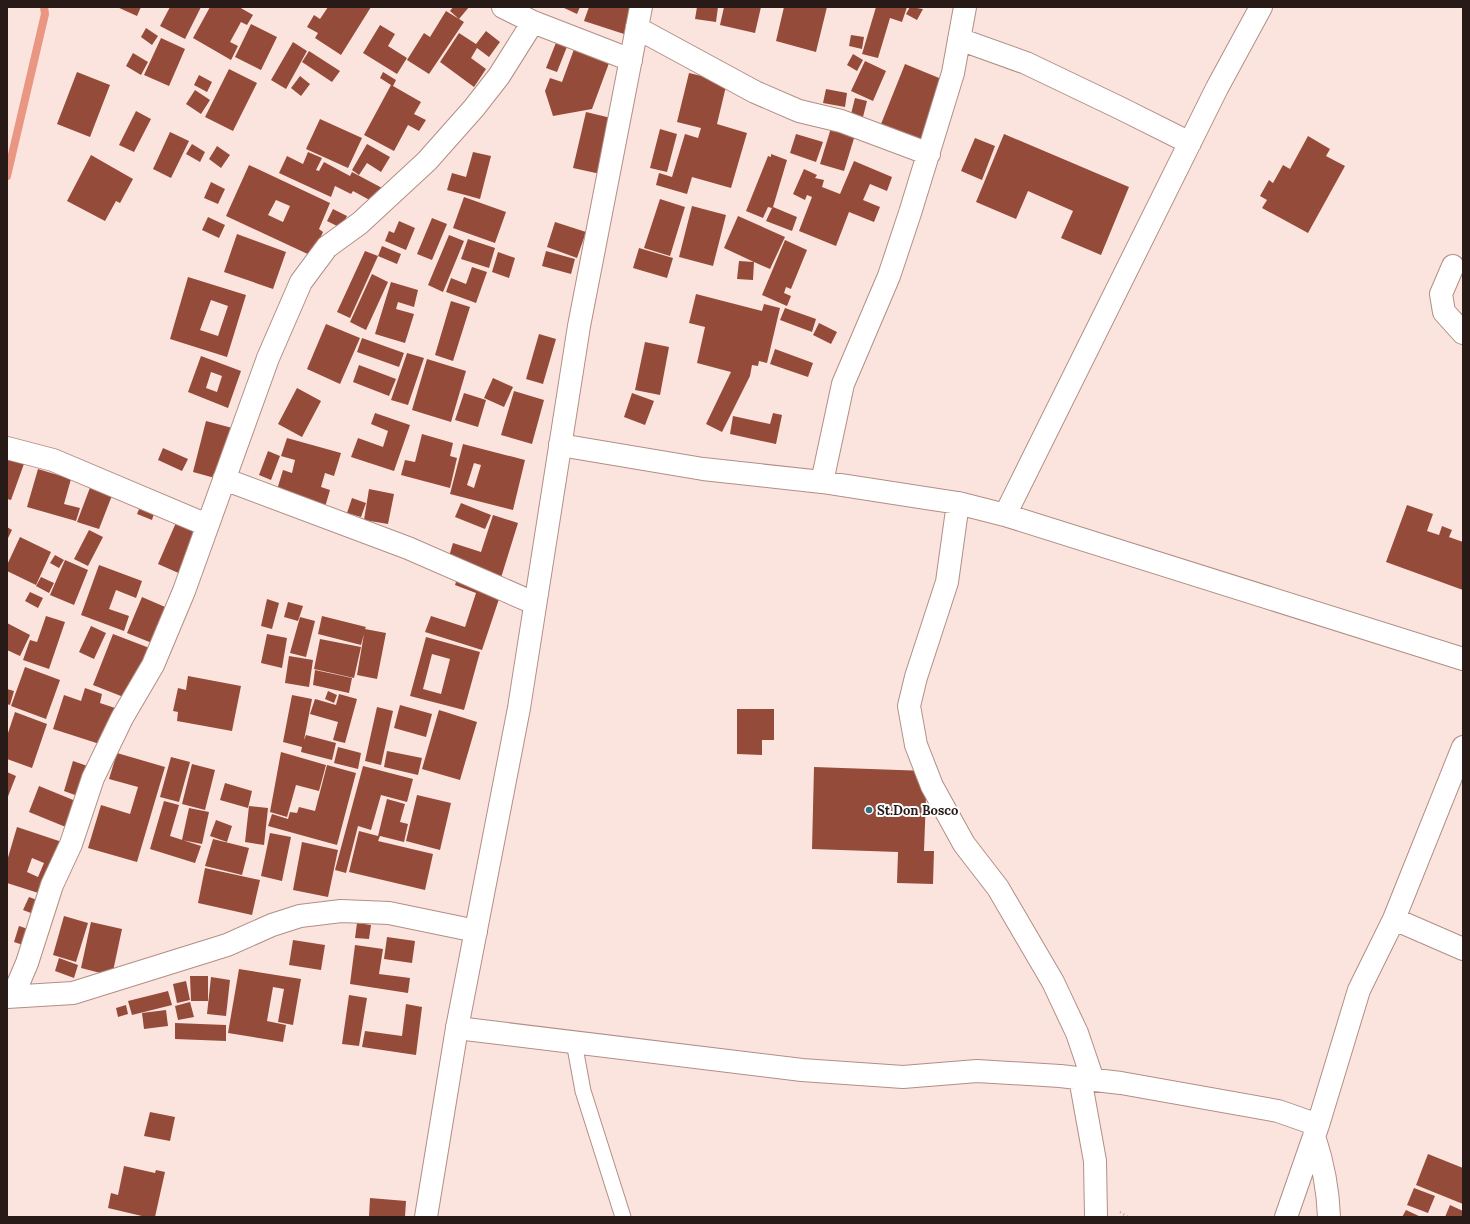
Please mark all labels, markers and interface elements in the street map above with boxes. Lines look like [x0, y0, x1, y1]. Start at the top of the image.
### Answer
place label: St.Don Bosco [877, 802, 958, 819]
marker: St.Don Bosco [864, 805, 874, 815]

